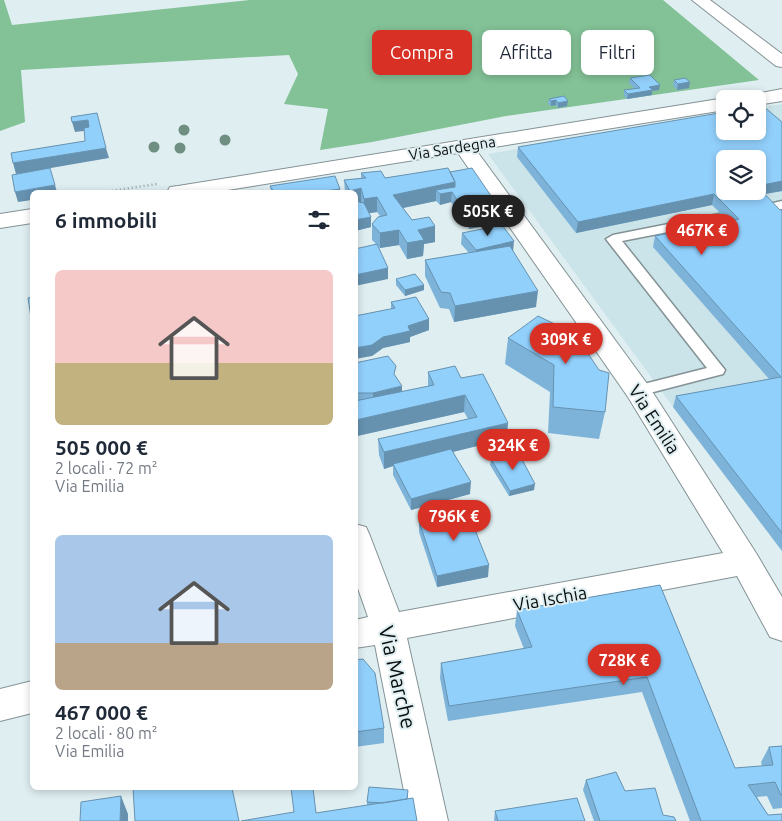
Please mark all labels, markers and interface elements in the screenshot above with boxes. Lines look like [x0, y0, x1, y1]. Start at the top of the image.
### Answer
chip: Compra [372, 30, 472, 75]
chip: Affitta [482, 30, 571, 75]
chip: Filtri [581, 30, 654, 75]
map controls [716, 90, 766, 200]
button: locate [716, 90, 766, 140]
street label: Via Sardegna [407, 133, 497, 163]
button: layers [716, 150, 766, 200]
pin: 505K € [447, 194, 529, 237]
text: 505K € [463, 202, 513, 220]
icon: filters [305, 206, 333, 234]
text: 6 immobili [55, 208, 157, 232]
pin: 467K € [661, 214, 743, 256]
text: 467K € [677, 221, 727, 239]
icon: home [149, 303, 239, 393]
pin: 309K € [525, 322, 607, 365]
text: 309K € [541, 330, 591, 348]
street label: Via Emilia [625, 381, 685, 457]
pin: 324K € [472, 428, 554, 471]
text: 505 000 € [55, 435, 148, 459]
text: 324K € [488, 436, 538, 454]
text: 2 locali · 72 m² [55, 459, 157, 477]
text: Via Emilia [55, 477, 124, 495]
pin: 796K € [413, 500, 495, 542]
text: 796K € [429, 507, 479, 525]
icon: home [149, 568, 239, 658]
street label: Via Ischia [512, 582, 588, 614]
street label: Via Marche [374, 623, 422, 731]
pin: 728K € [583, 644, 665, 686]
text: 728K € [599, 651, 649, 669]
text: 467 000 € [55, 700, 148, 724]
text: 2 locali · 80 m² [55, 724, 157, 742]
text: Via Emilia [55, 742, 124, 760]

